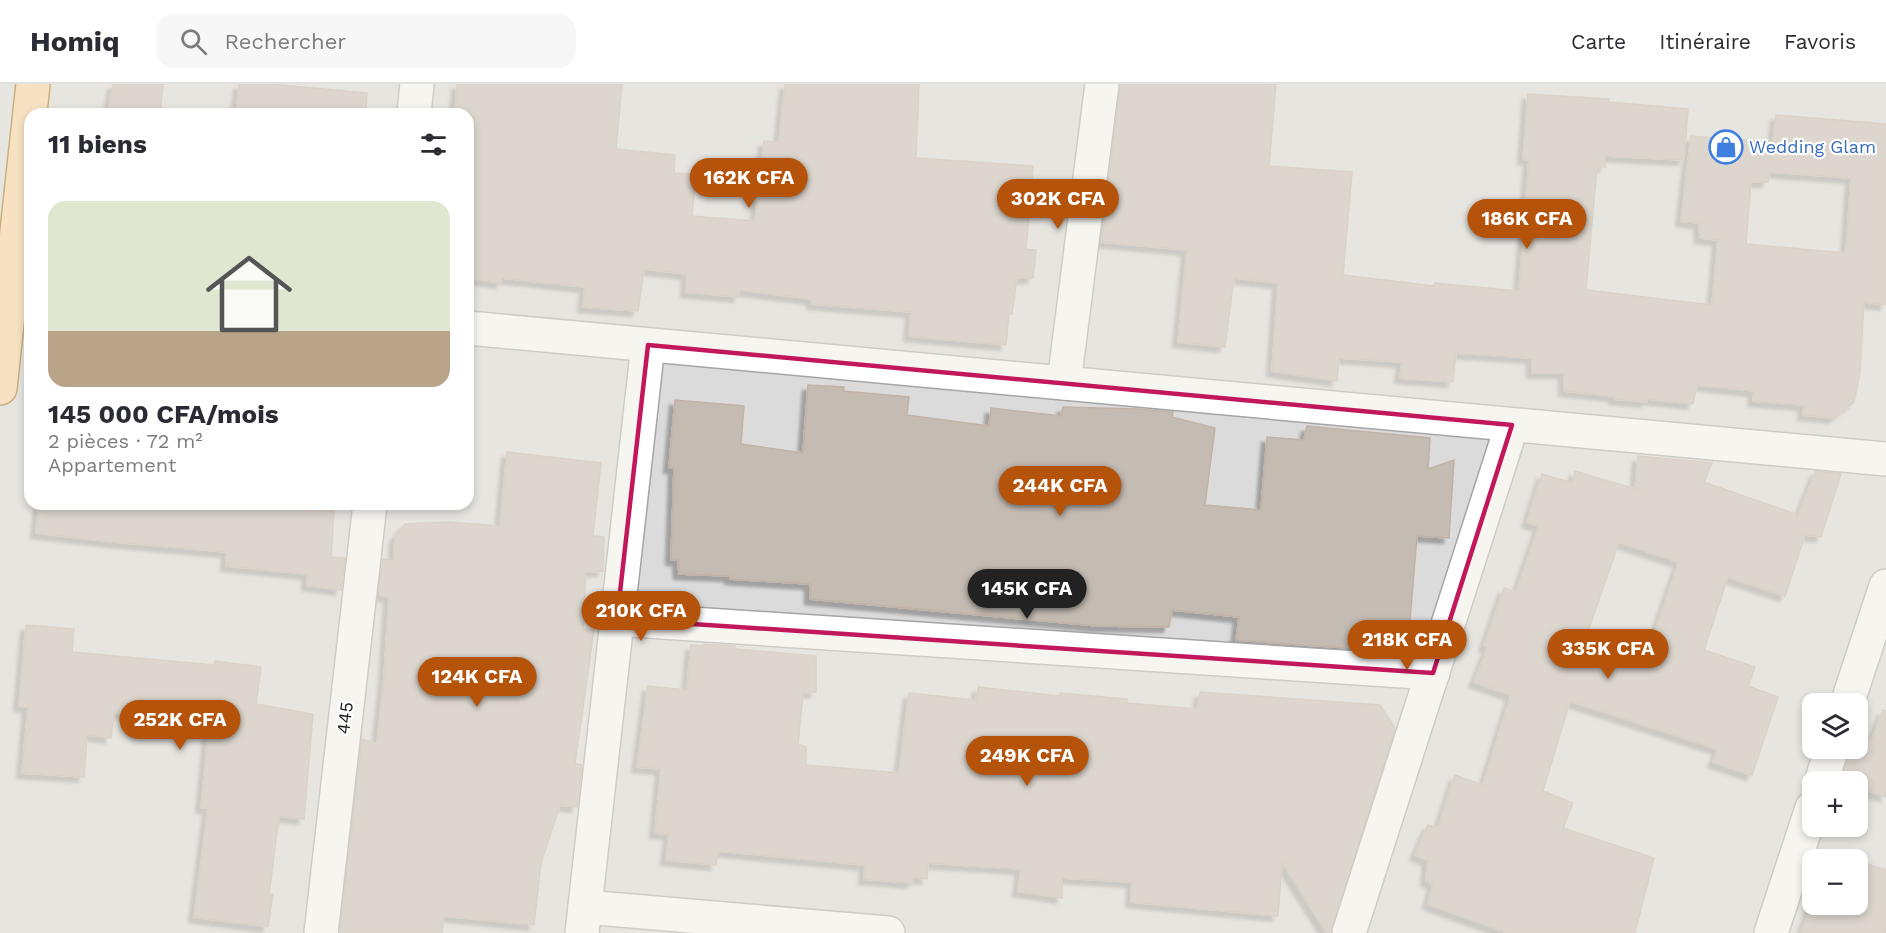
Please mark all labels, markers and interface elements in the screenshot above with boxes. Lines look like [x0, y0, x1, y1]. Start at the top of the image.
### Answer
search box [156, 14, 576, 68]
text: Homiq [30, 25, 120, 58]
icon: search [177, 25, 210, 58]
text: Rechercher [225, 29, 346, 54]
text: Carte [1571, 29, 1626, 54]
text: Itinéraire [1659, 29, 1751, 54]
text: Favoris [1784, 29, 1856, 54]
icon: filters [417, 128, 450, 161]
text: 11 biens [48, 129, 147, 159]
shop icon: Wedding Glam [1708, 129, 1744, 165]
place label: Wedding Glam [1749, 136, 1876, 157]
pin: 162K CFA [687, 158, 811, 209]
text: 162K CFA [704, 165, 794, 189]
pin: 302K CFA [996, 179, 1120, 230]
text: 302K CFA [1011, 186, 1105, 210]
pin: 186K CFA [1465, 199, 1589, 250]
text: 186K CFA [1481, 206, 1573, 230]
icon: home [195, 240, 303, 348]
text: 145 000 CFA/mois [48, 399, 279, 429]
text: 2 pièces · 72 m² [48, 429, 203, 453]
text: Appartement [48, 453, 176, 477]
pin: 244K CFA [998, 466, 1122, 517]
text: 244K CFA [1012, 473, 1108, 497]
pin: 145K CFA [965, 569, 1089, 620]
text: 145K CFA [982, 576, 1072, 600]
pin: 210K CFA [579, 591, 703, 642]
text: 210K CFA [595, 598, 687, 622]
pin: 218K CFA [1345, 620, 1469, 671]
text: 218K CFA [1362, 627, 1452, 651]
pin: 335K CFA [1546, 629, 1670, 680]
text: 335K CFA [1562, 636, 1654, 660]
pin: 124K CFA [415, 657, 539, 708]
text: 124K CFA [432, 664, 522, 688]
map controls [1802, 693, 1868, 915]
button: layers [1802, 693, 1868, 759]
pin: 252K CFA [118, 700, 242, 751]
street label: 445 [332, 701, 357, 735]
text: 252K CFA [133, 707, 227, 731]
pin: 249K CFA [965, 736, 1089, 787]
text: 249K CFA [980, 743, 1074, 767]
button: + [1802, 771, 1868, 837]
button: − [1802, 849, 1868, 915]

